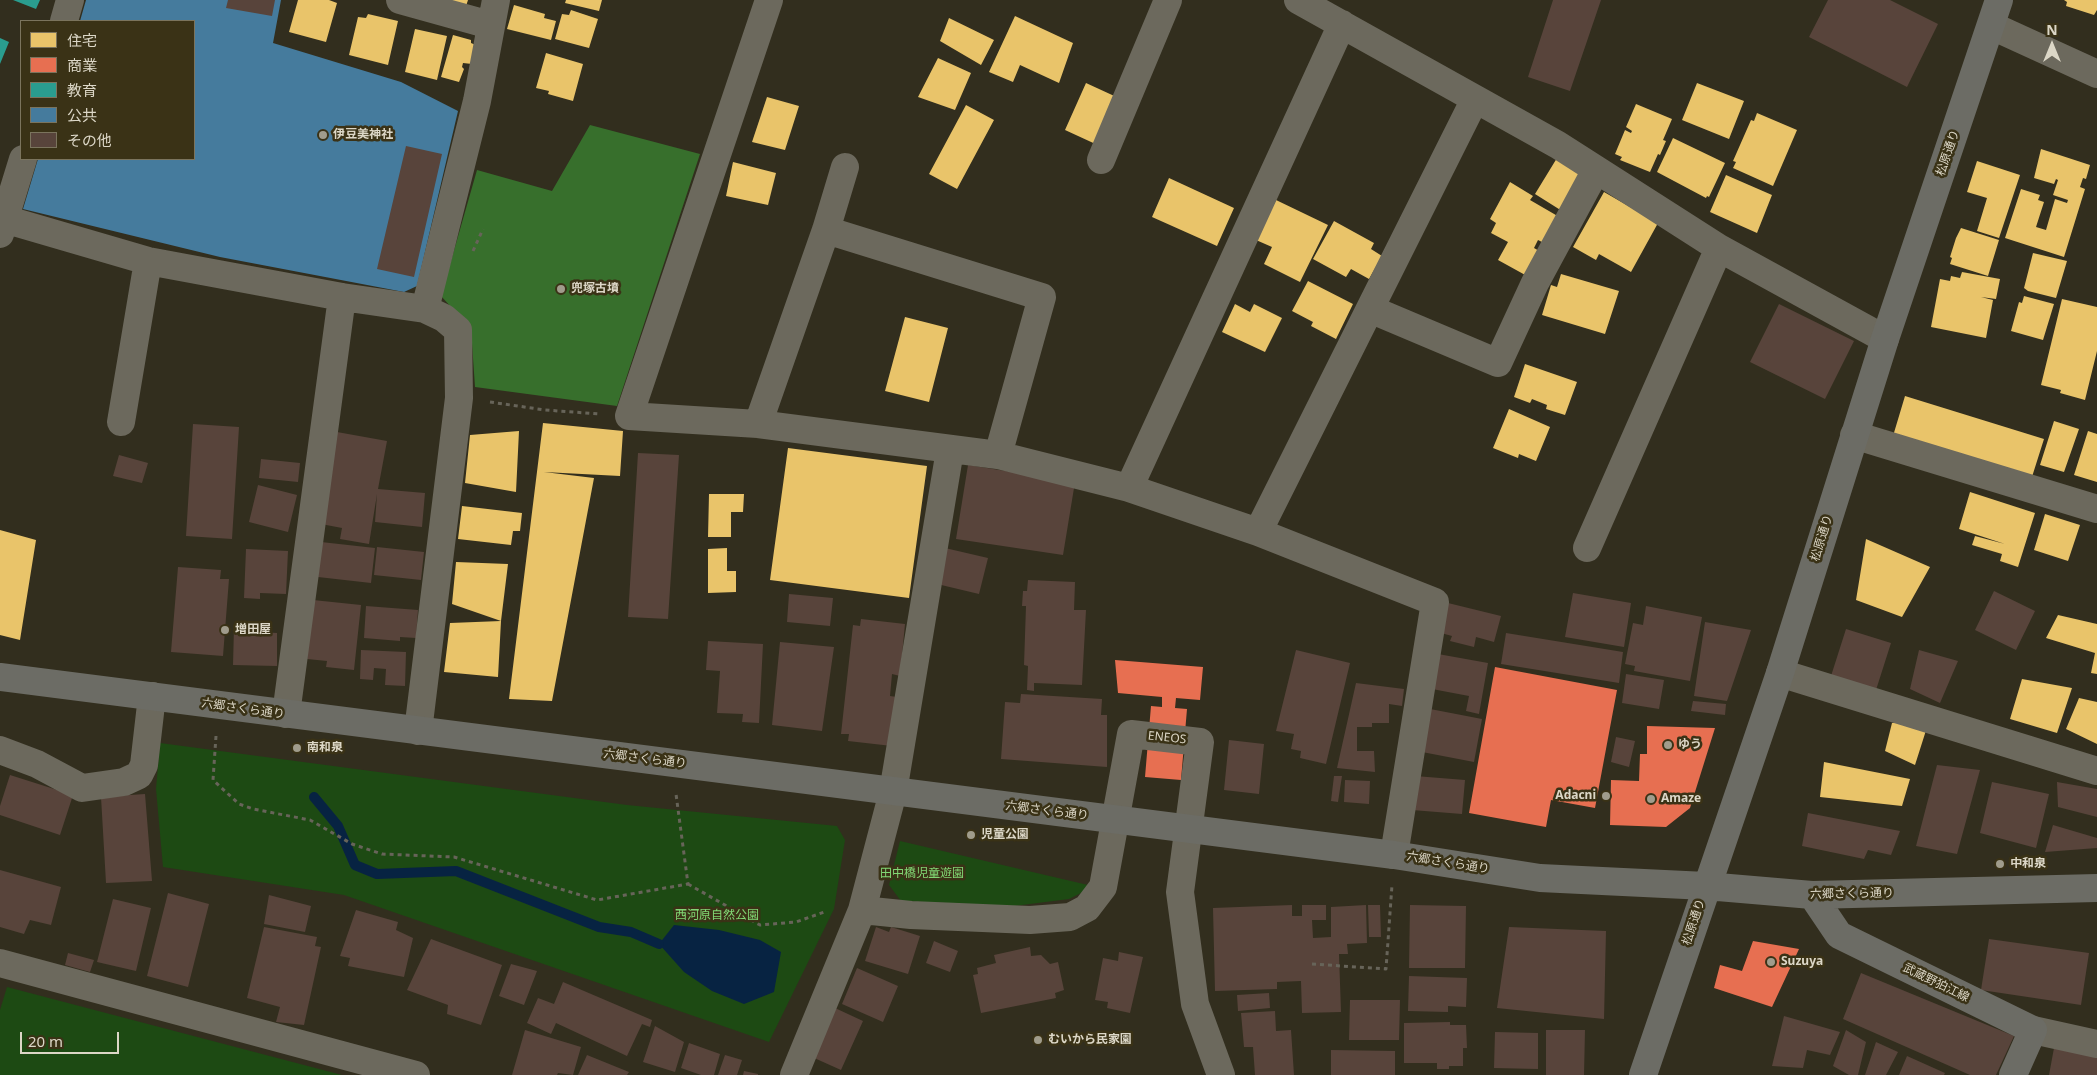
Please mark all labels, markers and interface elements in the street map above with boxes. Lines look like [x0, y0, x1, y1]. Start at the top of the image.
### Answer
legend [20, 20, 195, 160]
north arrow [2027, 20, 2077, 70]
text: N [2046, 20, 2058, 39]
text: 住宅 [67, 30, 97, 50]
text: 商業 [67, 55, 97, 75]
text: 教育 [67, 80, 97, 100]
text: 公共 [67, 105, 97, 125]
place label: 伊豆美神社 [333, 128, 393, 142]
street label: 松原通り [1933, 128, 1963, 178]
marker: 伊豆美神社 [317, 129, 329, 141]
text: その他 [67, 130, 112, 150]
place label: 兜塚古墳 [571, 282, 619, 296]
marker: 兜塚古墳 [555, 283, 567, 295]
street label: 松原通り [1808, 513, 1836, 563]
place label: 増田屋 [235, 623, 271, 637]
marker: 増田屋 [219, 624, 231, 636]
street label: 六郷さくら通り [200, 696, 286, 722]
street label: ENEOS [1147, 729, 1187, 747]
place label: ゆう [1678, 738, 1702, 752]
marker: ゆう [1662, 739, 1674, 751]
place label: 南和泉 [307, 741, 343, 755]
marker: 南和泉 [291, 742, 303, 754]
street label: 六郷さくら通り [602, 747, 688, 771]
place label: Adacni [1555, 789, 1596, 803]
marker: Adacni [1600, 790, 1612, 802]
place label: Amaze [1661, 792, 1701, 806]
marker: Amaze [1645, 793, 1657, 805]
street label: 六郷さくら通り [1004, 799, 1090, 823]
place label: 児童公園 [981, 828, 1029, 842]
marker: 児童公園 [965, 829, 977, 841]
street label: 六郷さくら通り [1405, 849, 1491, 877]
place label: 中和泉 [2010, 857, 2046, 871]
marker: 中和泉 [1994, 858, 2006, 870]
park label: 田中橋児童遊園 [880, 867, 964, 881]
street label: 六郷さくら通り [1810, 886, 1894, 902]
street label: 松原通り [1680, 897, 1708, 947]
park label: 西河原自然公園 [675, 909, 759, 923]
place label: Suzuya [1781, 955, 1823, 969]
marker: Suzuya [1765, 956, 1777, 968]
street label: 武蔵野狛江線 [1900, 961, 1972, 1005]
scale bar [22, 1022, 121, 1054]
text: 20 m [28, 1031, 63, 1051]
place label: むいから民家園 [1048, 1033, 1132, 1047]
marker: むいから民家園 [1032, 1034, 1044, 1046]

